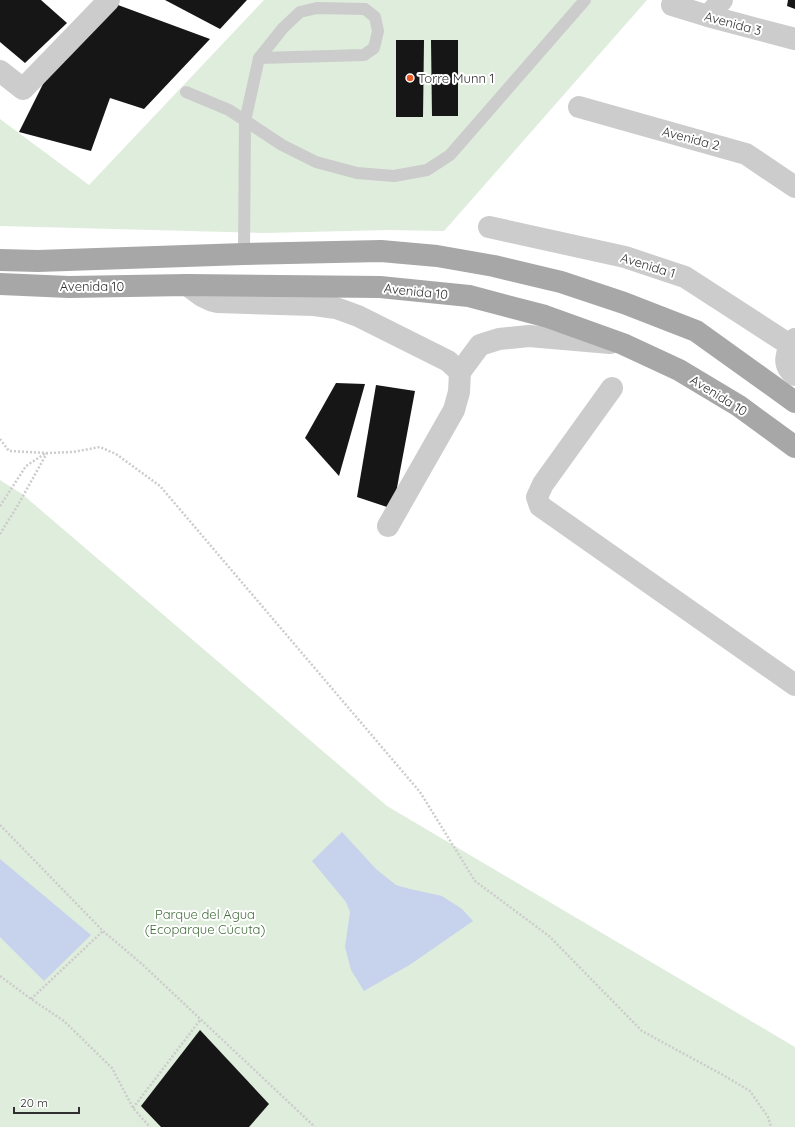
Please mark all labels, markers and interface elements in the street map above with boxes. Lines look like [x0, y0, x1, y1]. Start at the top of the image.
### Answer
street label: Avenida 3 [703, 8, 764, 38]
place label: Torre Munn 1 [418, 70, 494, 86]
marker: Torre Munn 1 [405, 73, 415, 83]
street label: Avenida 2 [660, 123, 722, 153]
street label: Avenida 1 [619, 249, 677, 281]
street label: Avenida 10 [60, 278, 124, 294]
street label: Avenida 10 [383, 280, 449, 302]
street label: Avenida 10 [687, 371, 751, 419]
park label: Parque del Agua (Ecoparque Cúcuta) [145, 906, 265, 937]
scale bar [14, 1089, 79, 1115]
text: 20 m [20, 1095, 48, 1110]

